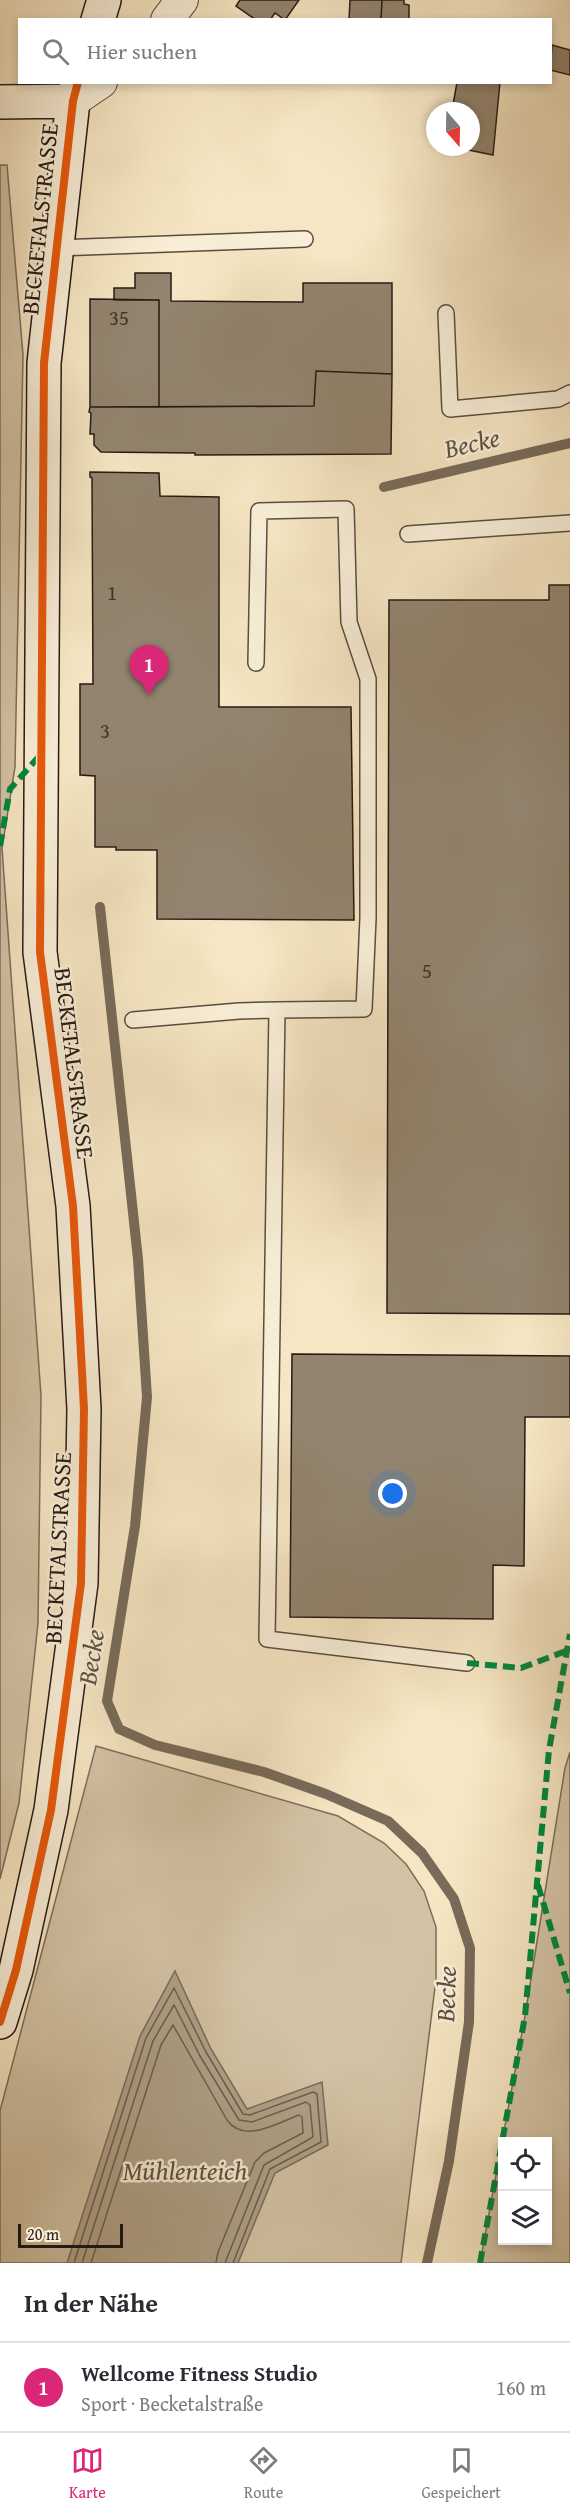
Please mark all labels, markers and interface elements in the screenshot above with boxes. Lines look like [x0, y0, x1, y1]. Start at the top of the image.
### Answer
search box [18, 18, 552, 84]
icon: search [39, 35, 72, 68]
text: Hier suchen [87, 35, 197, 67]
north arrow [426, 102, 480, 156]
street label: BECKETALSTRASSE [12, 121, 67, 317]
house number: 35 [109, 302, 129, 333]
water label: Becke [439, 417, 504, 468]
house number: 1 [107, 577, 117, 608]
pin: 1 [130, 646, 168, 695]
house number: 3 [100, 715, 110, 746]
house number: 5 [422, 955, 432, 986]
street label: BECKETALSTRASSE [45, 965, 104, 1161]
street label: BECKETALSTRASSE [35, 1451, 80, 1645]
your location [378, 1479, 407, 1508]
water label: Becke [67, 1626, 114, 1689]
water label: Becke [425, 1965, 466, 2024]
map controls [498, 2137, 552, 2245]
button: locate [498, 2137, 552, 2191]
water label: Mühlenteich [123, 2151, 247, 2190]
button: layers [498, 2191, 552, 2245]
scale bar [18, 2221, 123, 2248]
text: 20 m [27, 2222, 59, 2246]
text: In der Nähe [24, 2283, 158, 2322]
text: Wellcome Fitness Studio [81, 2357, 317, 2389]
text: 1 [38, 2373, 49, 2402]
text: 160 m [496, 2373, 546, 2402]
text: Sport · Becketalstraße [81, 2389, 263, 2418]
tab: Karte [69, 2444, 106, 2504]
tab: Route [244, 2444, 283, 2504]
tab: Gespeichert [421, 2444, 501, 2504]

